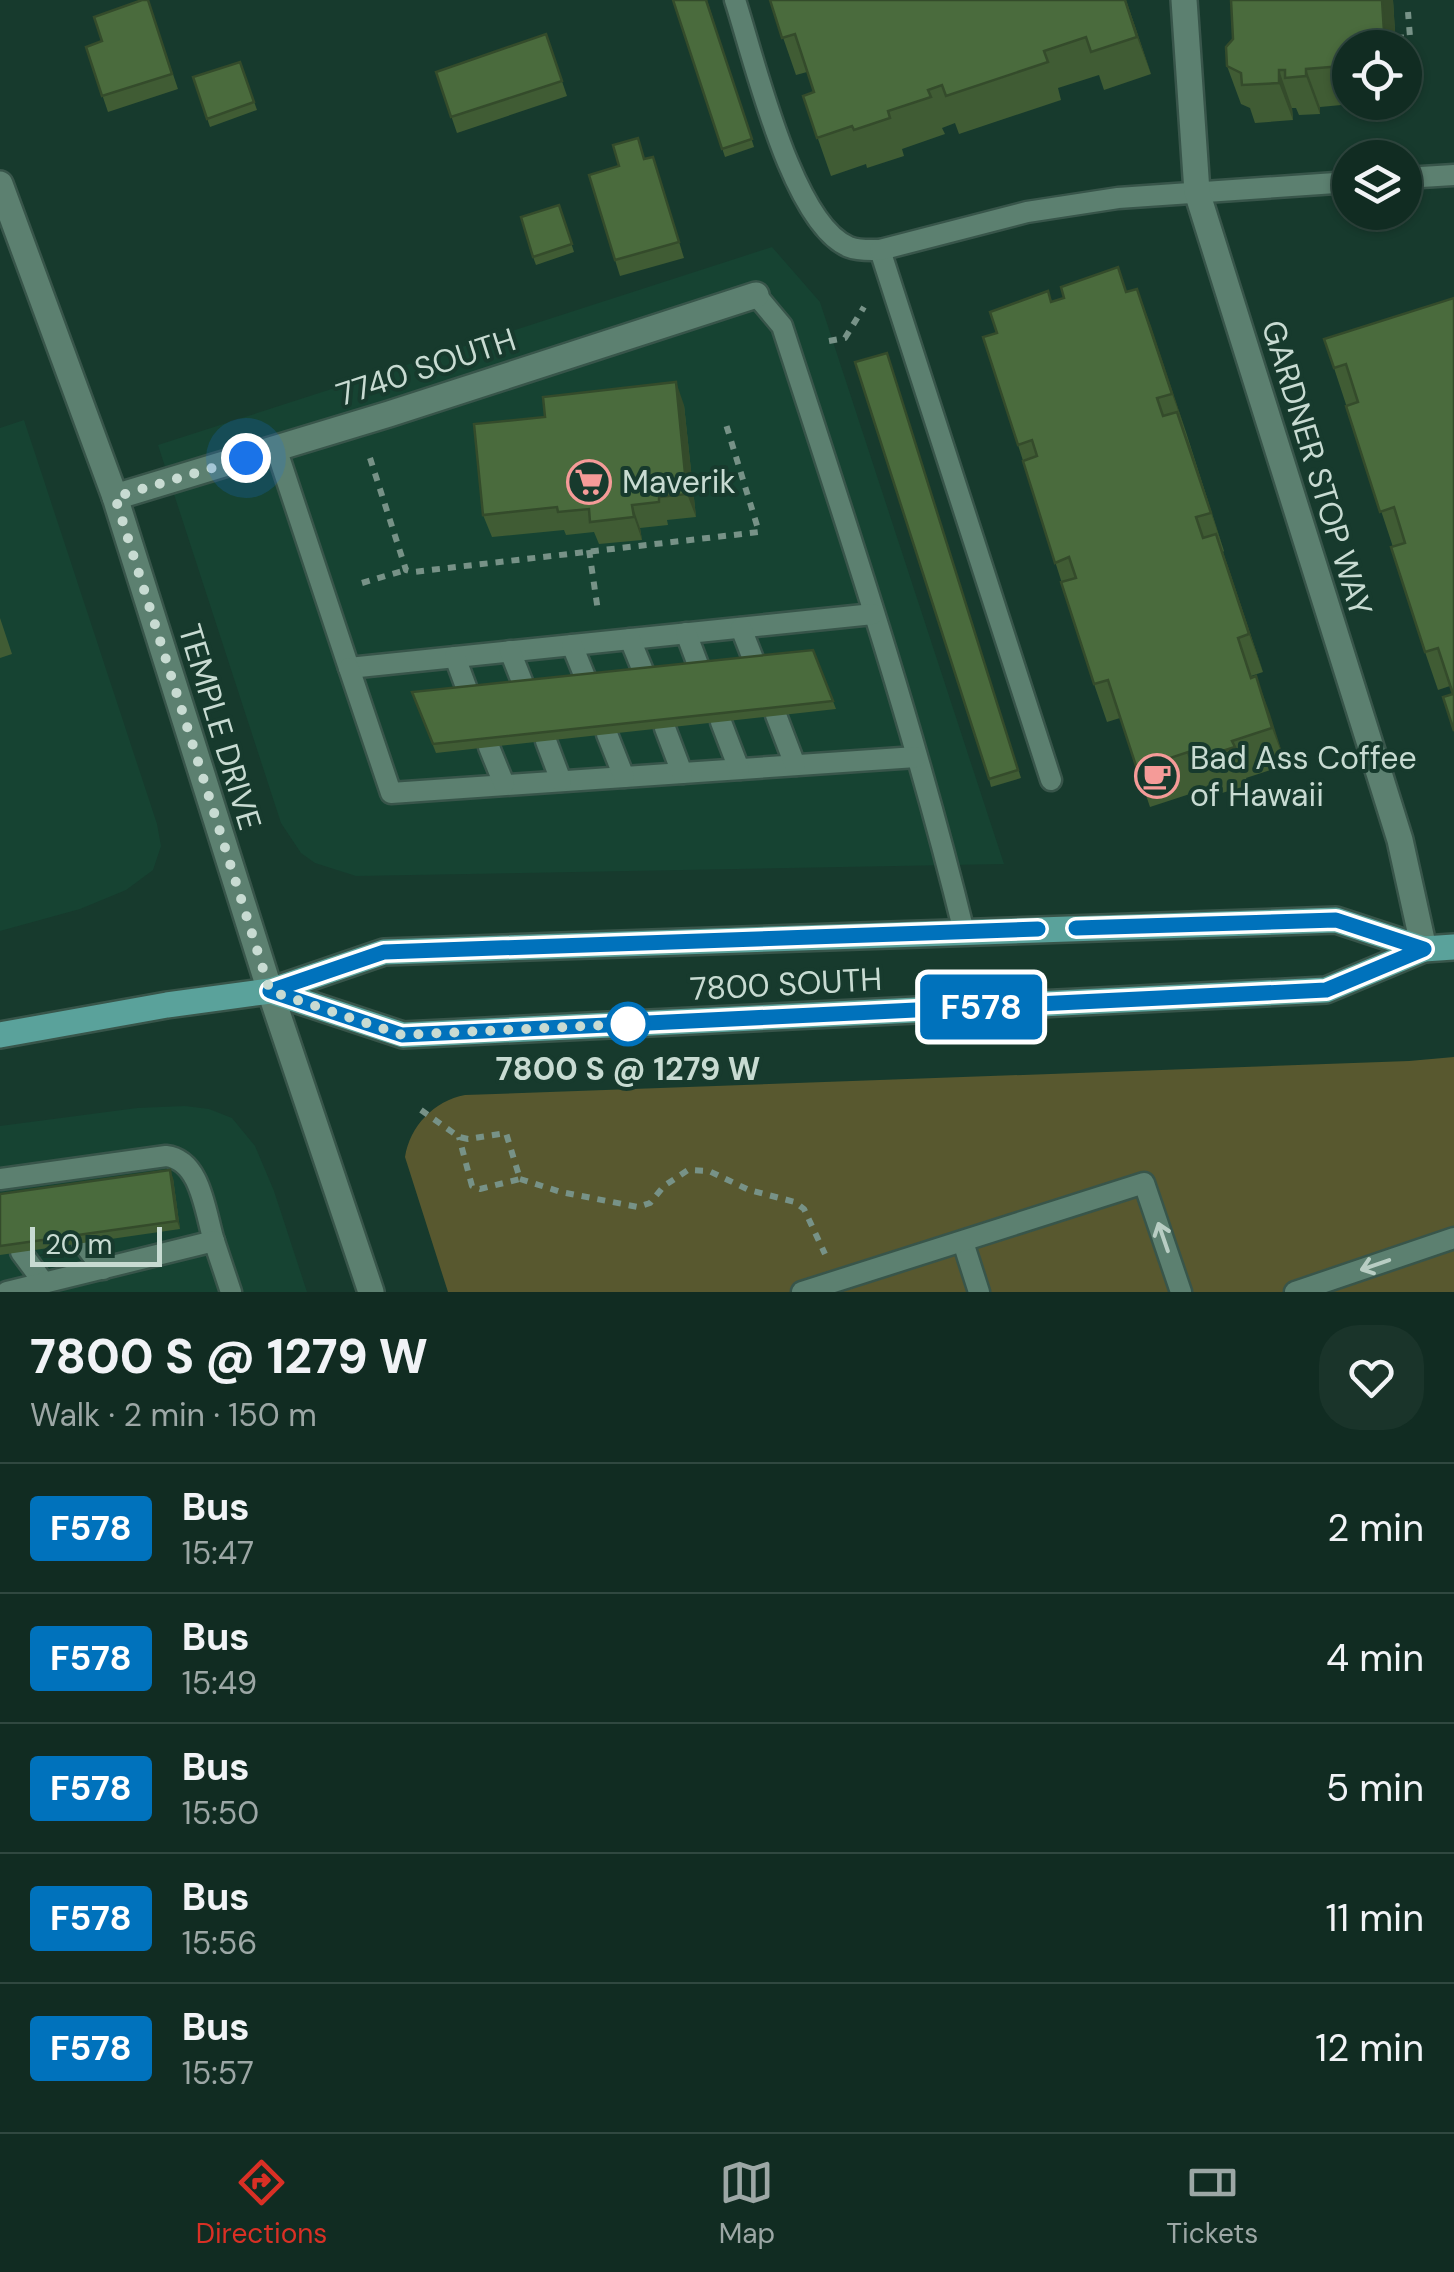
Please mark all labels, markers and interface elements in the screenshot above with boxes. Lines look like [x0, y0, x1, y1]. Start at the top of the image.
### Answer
map controls [1332, 30, 1422, 230]
button: locate [1332, 30, 1422, 120]
button: layers [1332, 140, 1422, 230]
street label: GARDNER STOP WAY [1252, 315, 1382, 621]
street label: 7740 SOUTH [331, 318, 521, 416]
your location [221, 433, 271, 483]
supermarket icon: Maverik [566, 459, 612, 505]
place label: Maverik [622, 461, 736, 503]
street label: TEMPLE DRIVE [169, 619, 271, 835]
place label: Bad Ass Coffee of Hawaii [1190, 737, 1417, 816]
cafe icon: Bad Ass Coffee of Hawaii [1134, 753, 1180, 799]
street label: 7800 SOUTH [689, 958, 883, 1010]
line badge: F578 [911, 974, 1051, 1040]
text: F578 [940, 984, 1022, 1030]
marker: 7800 S @ 1279 W [607, 1003, 649, 1045]
place label: 7800 S @ 1279 W [496, 1048, 760, 1090]
scale bar [30, 1222, 162, 1266]
one-way arrow [1152, 1222, 1170, 1254]
text: 20 m [45, 1226, 112, 1263]
one-way arrow [1360, 1257, 1391, 1275]
text: 7800 S @ 1279 W [30, 1325, 428, 1388]
button: heart [1319, 1325, 1424, 1430]
text: Walk · 2 min · 150 m [30, 1394, 317, 1436]
text: Bus [182, 1482, 250, 1532]
text: 2 min [1327, 1503, 1424, 1553]
text: F578 [50, 1505, 132, 1551]
text: 15:47 [182, 1532, 254, 1574]
text: Bus [182, 1612, 250, 1662]
text: 4 min [1326, 1633, 1424, 1683]
text: F578 [50, 1635, 132, 1681]
text: 15:49 [182, 1662, 257, 1704]
text: Bus [182, 1742, 250, 1792]
text: 5 min [1326, 1763, 1424, 1813]
text: F578 [50, 1765, 132, 1811]
text: 15:50 [182, 1792, 259, 1834]
text: Bus [182, 1872, 250, 1922]
text: 11 min [1325, 1893, 1424, 1943]
text: F578 [50, 1895, 132, 1941]
text: 15:56 [182, 1922, 257, 1964]
text: Bus [182, 2002, 250, 2052]
text: 12 min [1315, 2023, 1424, 2073]
text: F578 [50, 2025, 132, 2071]
text: 15:57 [182, 2052, 254, 2094]
tab: Directions [196, 2155, 327, 2252]
tab: Map [719, 2155, 775, 2252]
tab: Tickets [1166, 2155, 1258, 2252]

